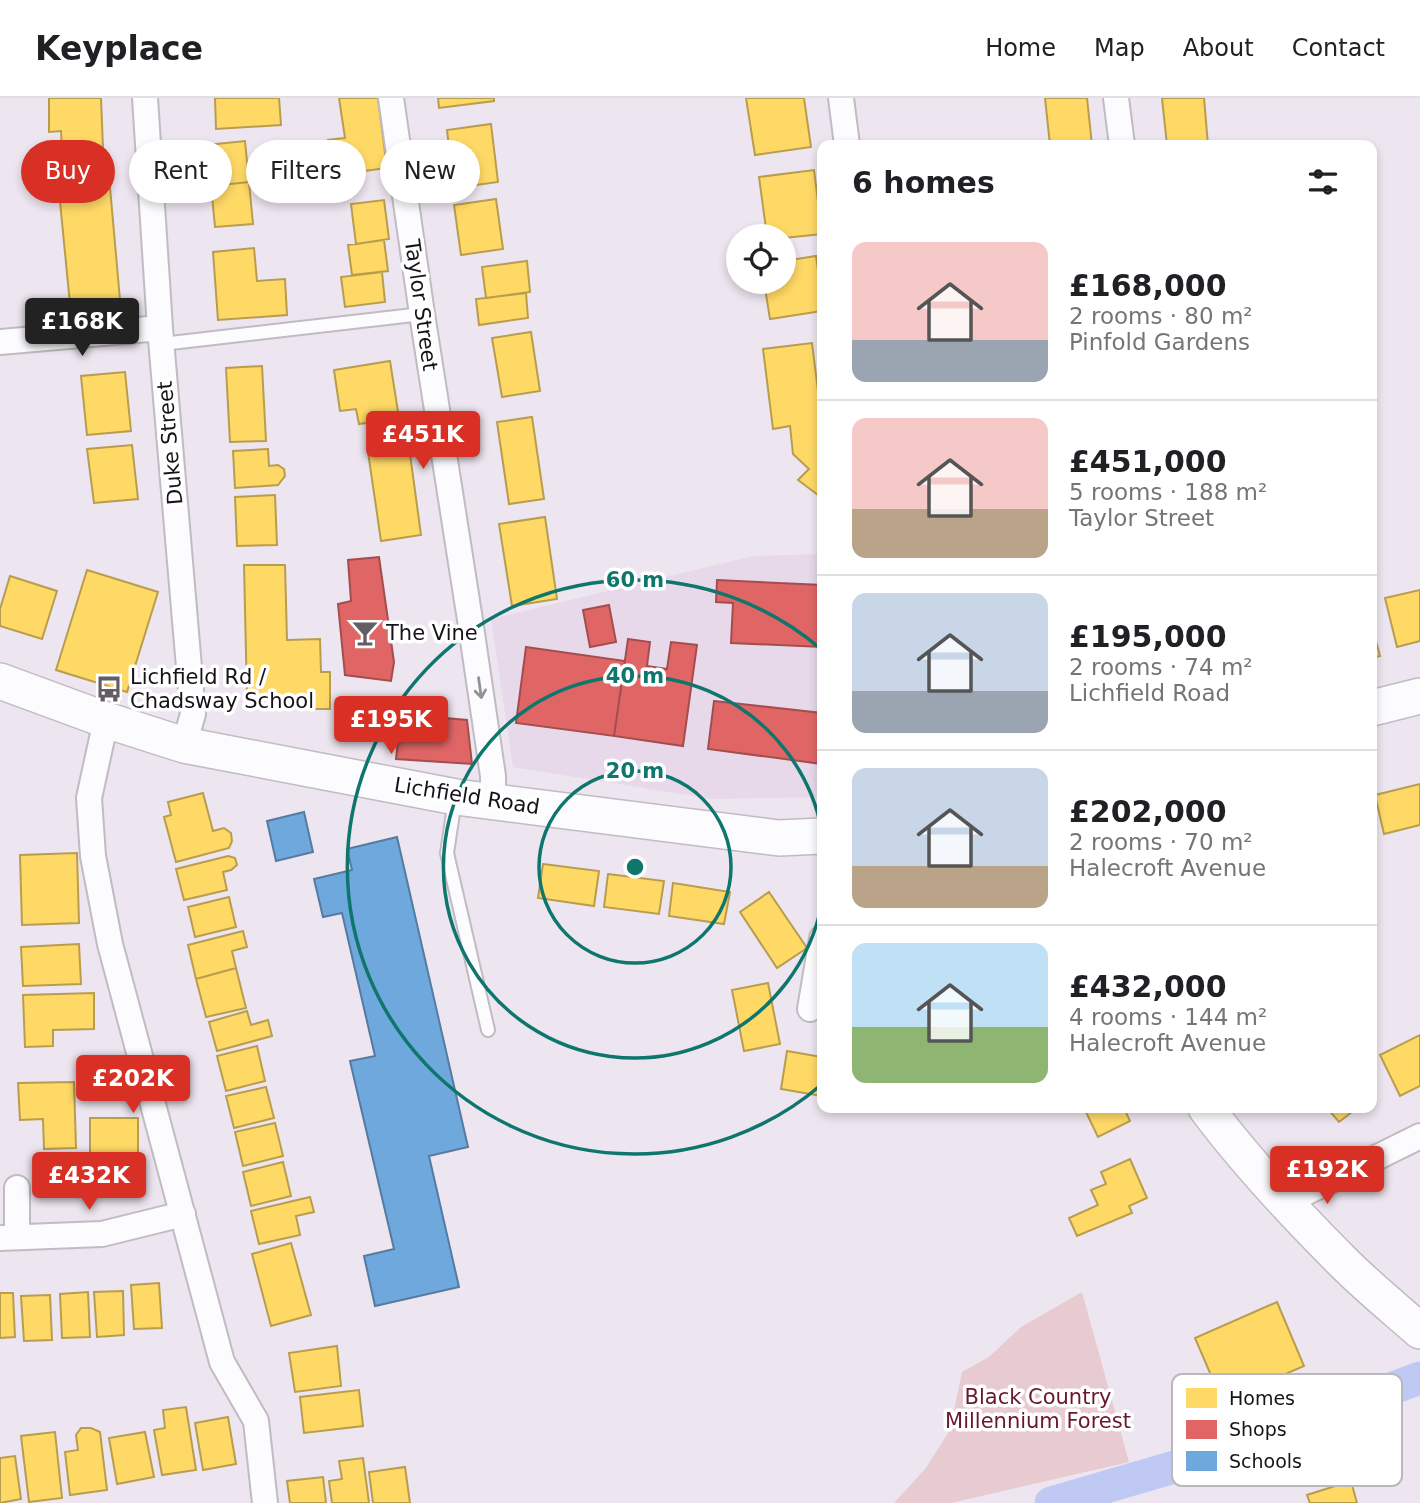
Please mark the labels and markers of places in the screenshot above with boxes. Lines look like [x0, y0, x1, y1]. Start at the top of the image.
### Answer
pin: £168K [33, 299, 131, 358]
pin: £451K [374, 412, 472, 471]
bar icon: The Vine [350, 618, 380, 648]
place label: The Vine [385, 621, 478, 645]
place label: Lichfield Rd / Chadsway School [130, 665, 314, 713]
bus stop icon: Lichfield Rd / Chadsway School [94, 674, 124, 704]
pin: £195K [342, 696, 440, 756]
centre of rings [623, 855, 647, 879]
pin: £202K [84, 1056, 182, 1115]
pin: £192K [1278, 1146, 1376, 1206]
pin: £432K [40, 1152, 138, 1212]

